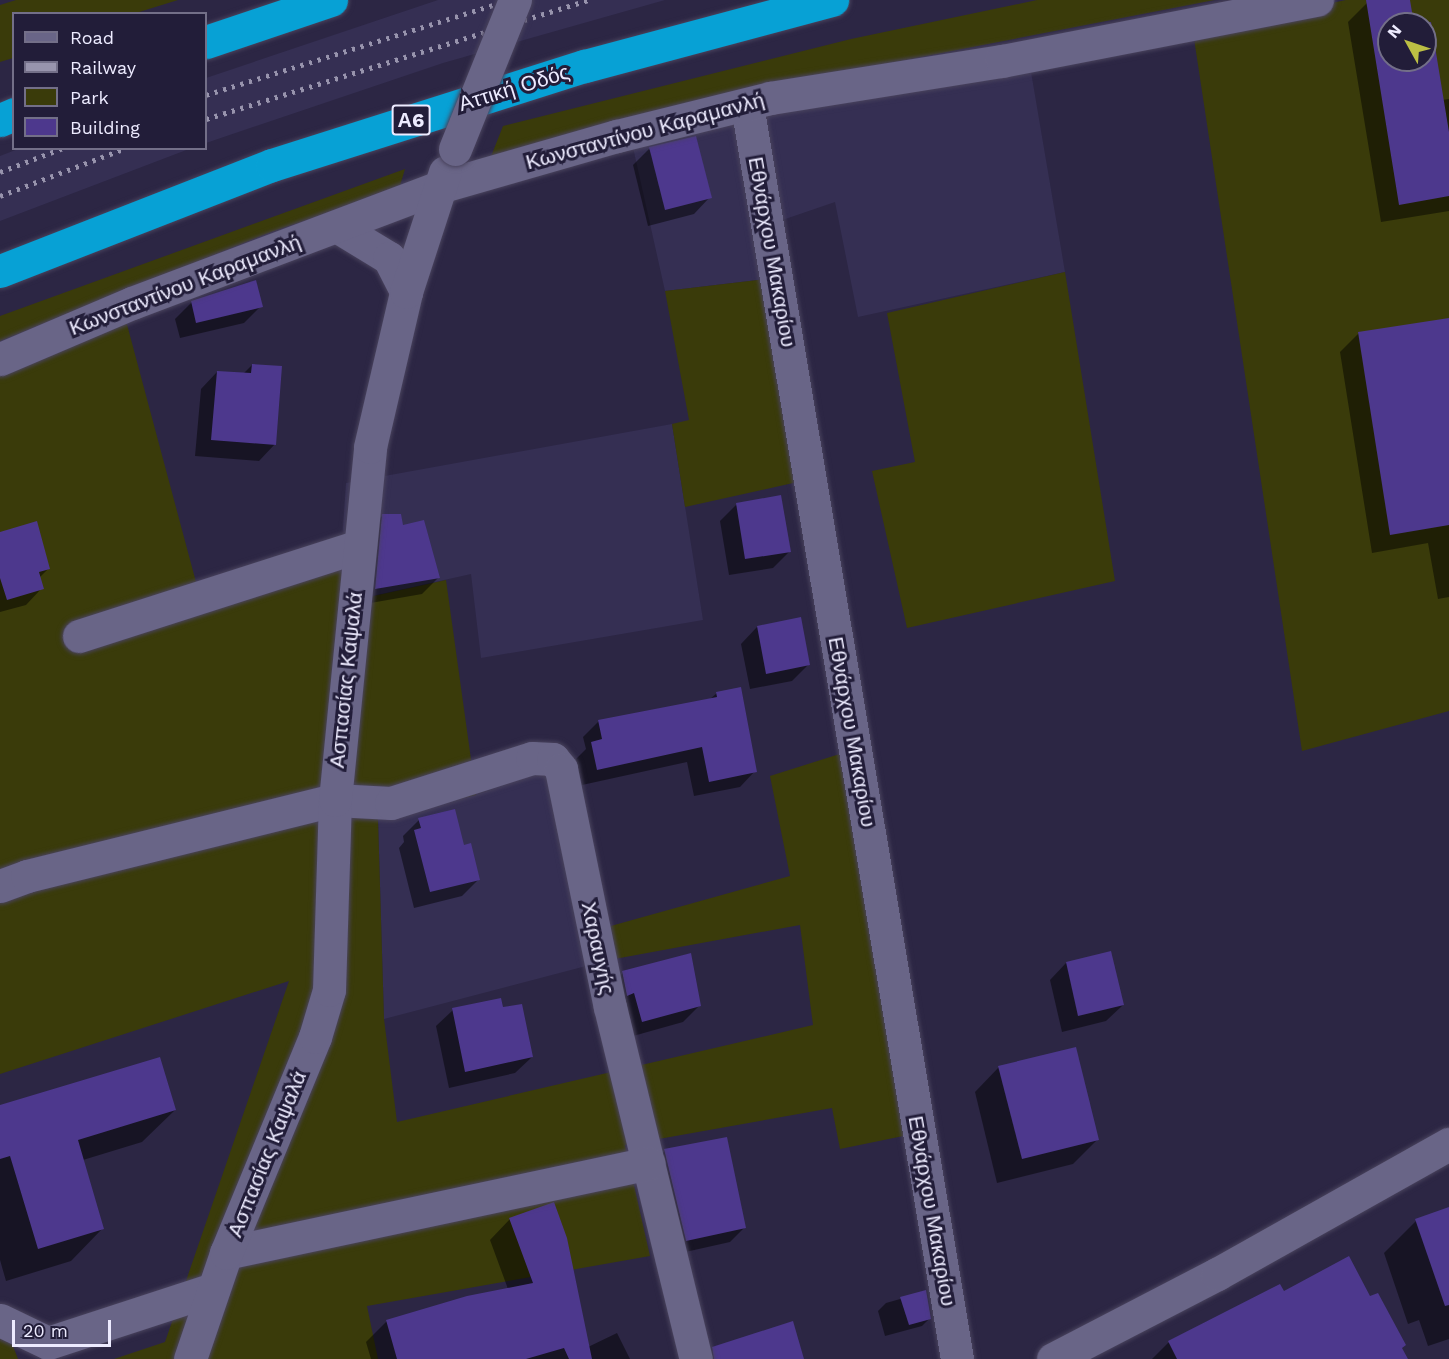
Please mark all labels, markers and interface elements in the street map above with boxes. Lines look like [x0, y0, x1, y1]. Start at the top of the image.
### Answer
legend [12, 12, 207, 150]
north arrow [1377, 12, 1437, 72]
text: N [1383, 21, 1405, 42]
text: Road [70, 27, 114, 48]
text: Railway [70, 57, 136, 78]
street label: Αττική Οδός [456, 59, 572, 117]
text: Park [70, 87, 109, 108]
street label: Κωνσταντίνου Καραμανλή [523, 87, 767, 175]
road number: Α6 [392, 103, 430, 137]
text: Building [70, 117, 140, 138]
street label: Εθνάρχου Μακαρίου [743, 155, 801, 349]
street label: Κωνσταντίνου Καραμανλή [66, 229, 304, 341]
street label: Ασπασίας Καψαλά [324, 591, 368, 769]
street label: Εθνάρχου Μακαρίου [823, 635, 881, 829]
street label: Χαραυγής [576, 899, 620, 997]
street label: Ασπασίας Καψαλά [222, 1067, 312, 1241]
street label: Εθνάρχου Μακαρίου [903, 1114, 961, 1308]
scale bar [15, 1308, 114, 1346]
text: 20 m [23, 1320, 68, 1341]

